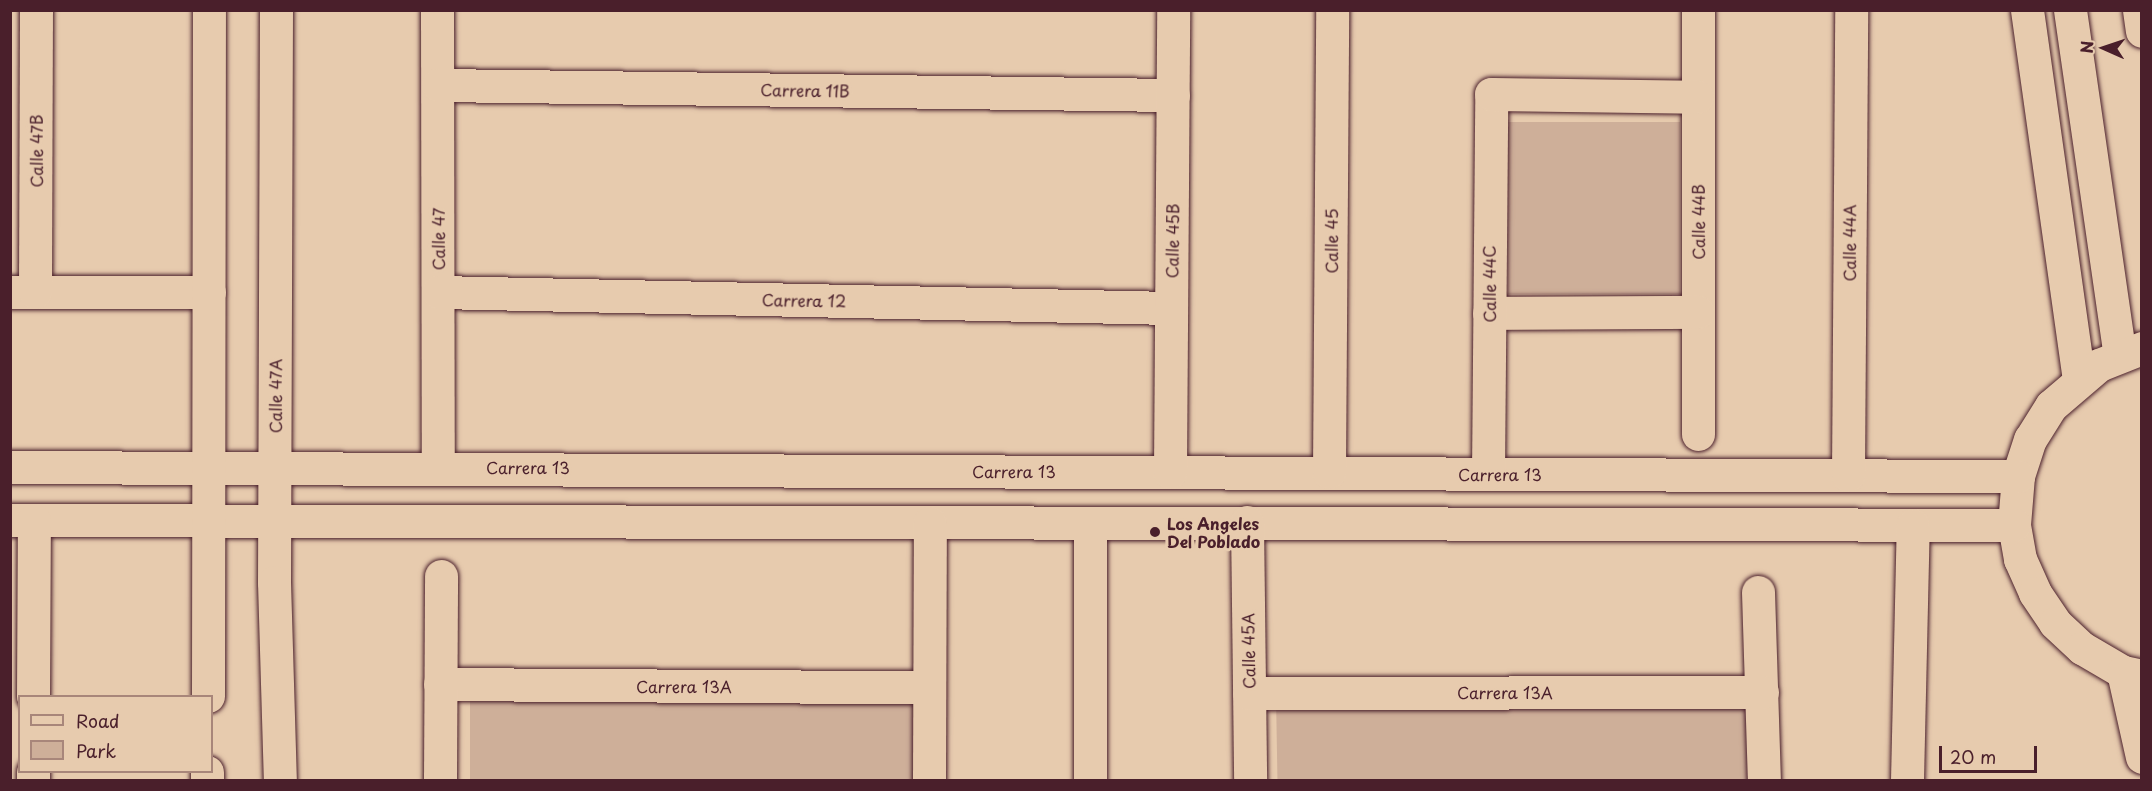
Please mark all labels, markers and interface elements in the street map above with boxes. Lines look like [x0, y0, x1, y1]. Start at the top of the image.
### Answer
north arrow [2074, 18, 2134, 78]
text: N [2074, 40, 2098, 54]
street label: Carrera 11B [760, 80, 850, 100]
street label: Calle 47B [26, 114, 46, 188]
street label: Calle 44B [1688, 184, 1708, 260]
street label: Calle 45B [1162, 203, 1182, 279]
street label: Calle 44A [1839, 204, 1859, 282]
street label: Calle 47 [428, 208, 448, 270]
street label: Calle 45 [1321, 209, 1341, 273]
street label: Calle 44C [1479, 245, 1499, 323]
street label: Carrera 12 [761, 290, 847, 310]
street label: Calle 47A [265, 358, 285, 434]
street label: Carrera 13 [486, 457, 570, 477]
street label: Carrera 13 [972, 461, 1056, 481]
street label: Carrera 13 [1458, 464, 1542, 484]
place label: Los Angeles Del Poblado [1167, 513, 1261, 551]
marker: Los Angeles Del Poblado [1148, 525, 1162, 539]
street label: Calle 45A [1238, 613, 1258, 689]
street label: Carrera 13A [636, 676, 732, 696]
street label: Carrera 13A [1457, 682, 1553, 702]
legend [18, 695, 213, 773]
text: Road [76, 707, 120, 734]
scale bar [1942, 734, 2040, 772]
text: Park [76, 737, 116, 764]
text: 20 m [1950, 743, 1996, 770]

